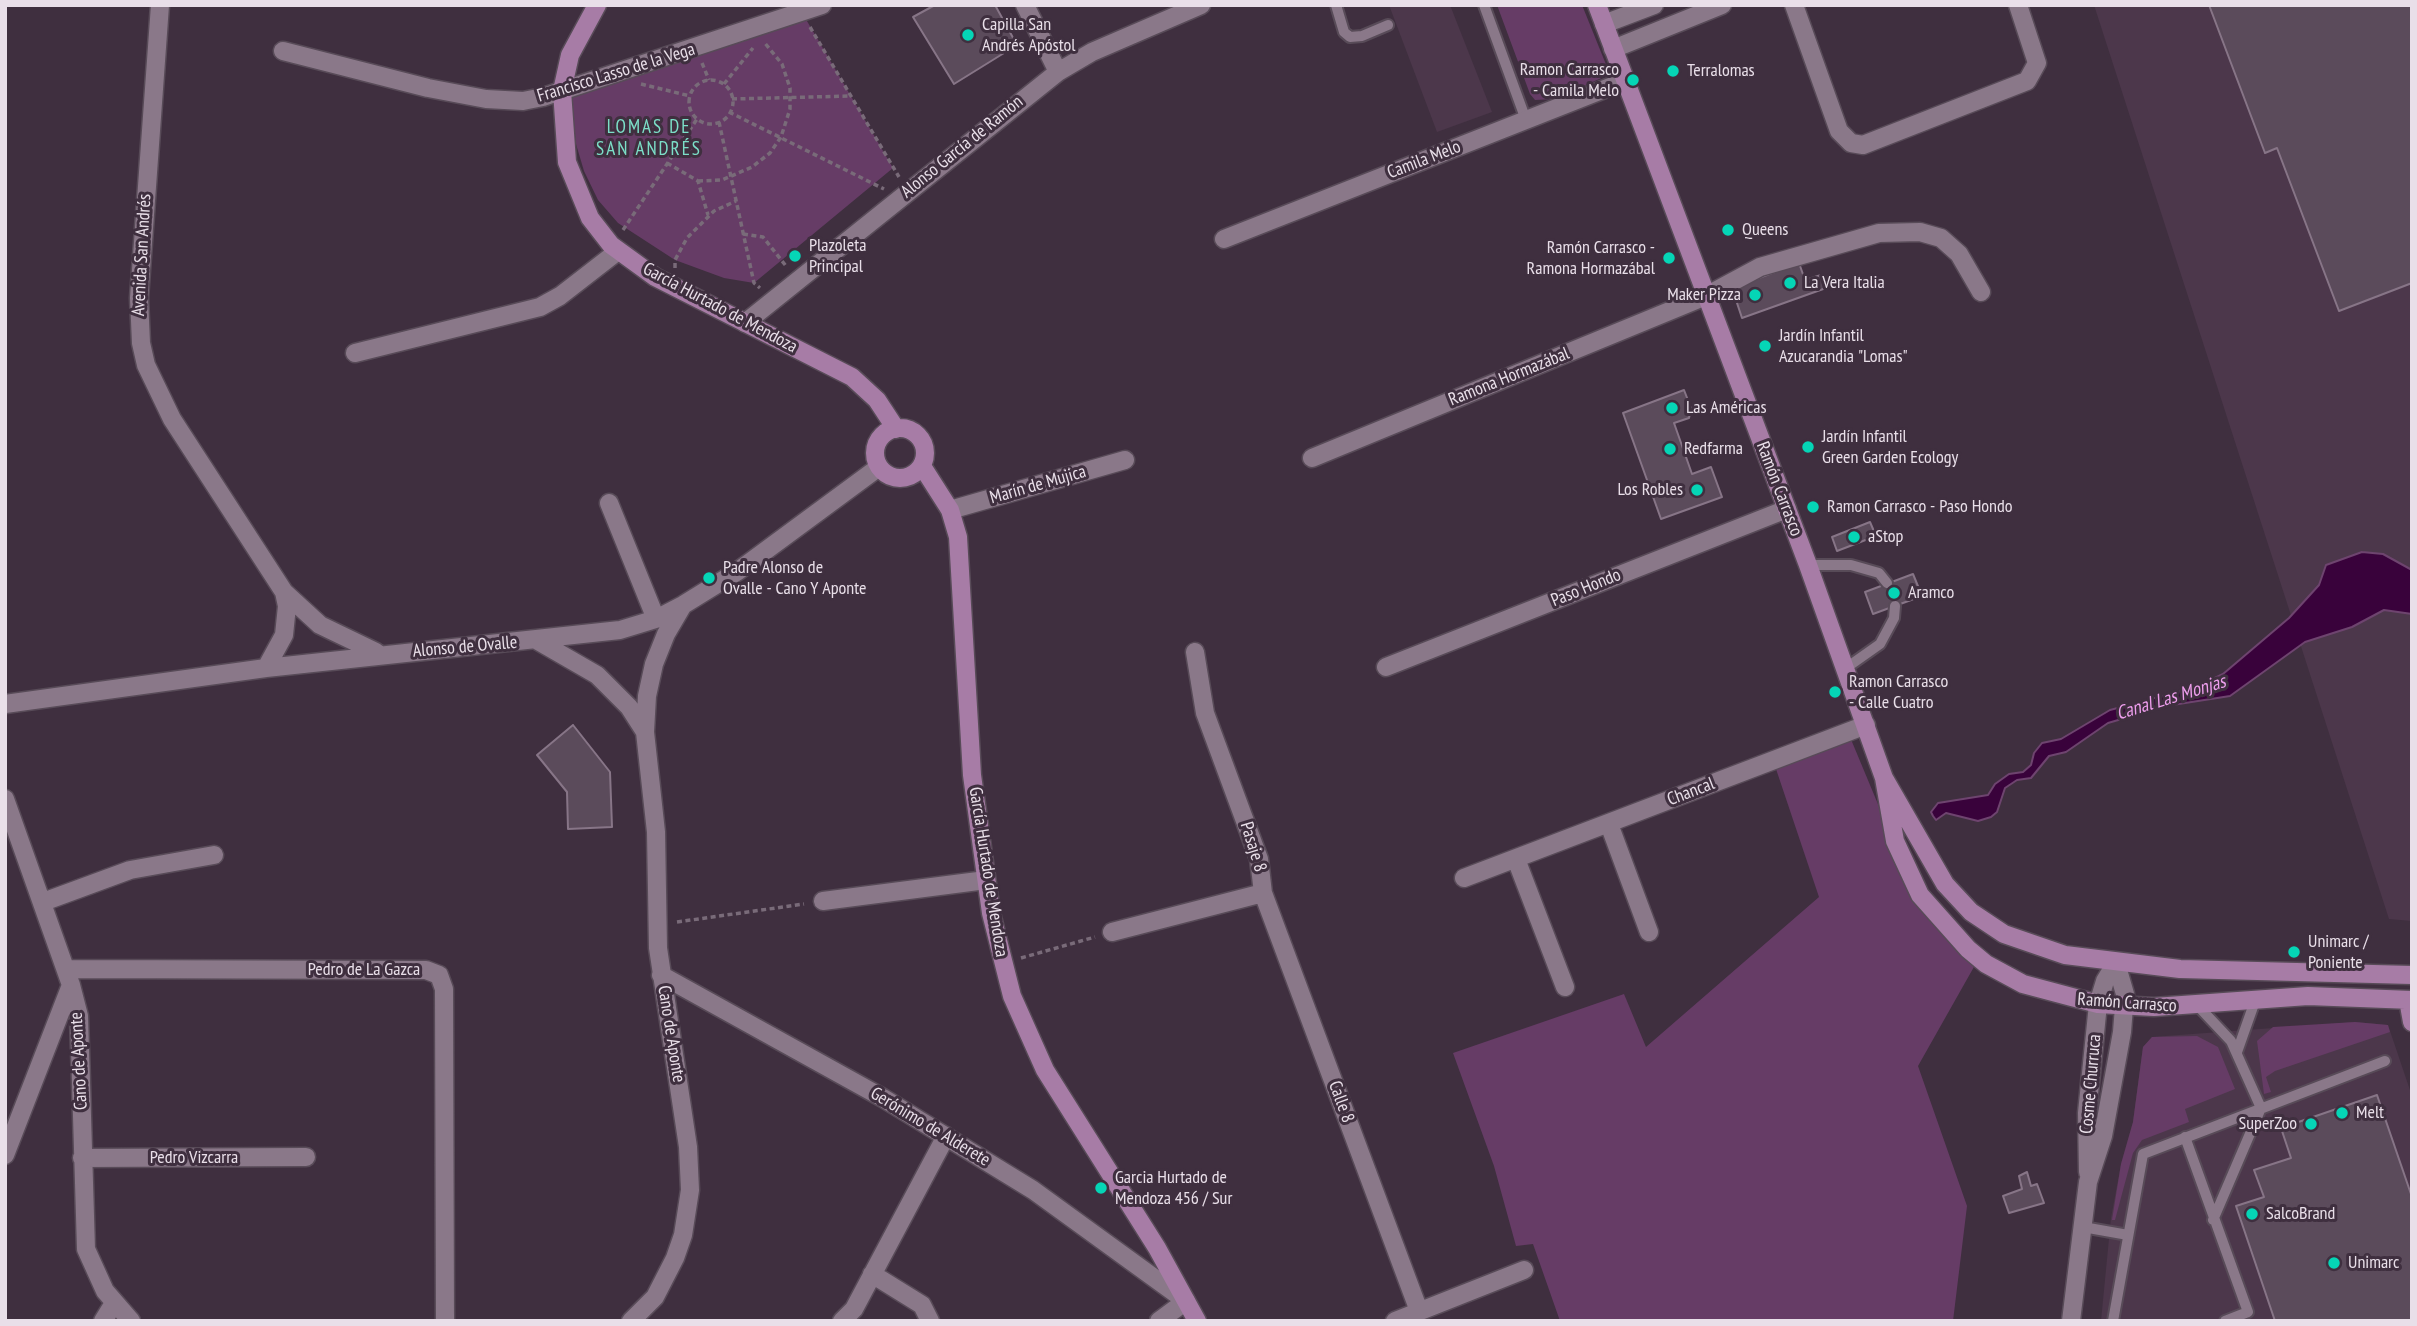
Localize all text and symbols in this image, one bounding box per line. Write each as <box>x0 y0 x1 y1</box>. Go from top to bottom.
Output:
place label: Capilla San Andrés Apóstol <box>982 14 1075 56</box>
marker: Capilla San Andrés Apóstol <box>960 27 976 43</box>
street label: Francisco Lasso de la Vega <box>535 39 697 107</box>
place label: Ramon Carrasco - Camila Melo <box>1520 59 1619 102</box>
place label: Terralomas <box>1687 60 1755 82</box>
marker: Terralomas <box>1665 63 1681 79</box>
marker: Ramon Carrasco - Camila Melo <box>1625 72 1641 88</box>
street label: Alonso García de Ramón <box>897 91 1027 203</box>
district label: LOMAS DE SAN ANDRÉS <box>597 117 701 161</box>
street label: Camila Melo <box>1384 136 1464 184</box>
street label: Avenida San Andrés <box>128 193 156 317</box>
place label: Queens <box>1742 219 1788 241</box>
marker: Queens <box>1720 222 1736 238</box>
place label: Plazoleta Principal <box>809 235 866 278</box>
place label: Ramón Carrasco - Ramona Hormazábal <box>1527 237 1655 280</box>
marker: Plazoleta Principal <box>787 248 803 264</box>
marker: Ramón Carrasco - Ramona Hormazábal <box>1661 250 1677 266</box>
street label: García Hurtado de Mendoza <box>639 258 801 358</box>
place label: La Vera Italia <box>1804 272 1885 294</box>
marker: La Vera Italia <box>1782 275 1798 291</box>
place label: Maker Pizza <box>1667 284 1741 306</box>
marker: Maker Pizza <box>1747 287 1763 303</box>
place label: Jardín Infantil Azucarandia "Lomas" <box>1779 325 1908 368</box>
marker: Jardín Infantil Azucarandia "Lomas" <box>1757 338 1773 354</box>
street label: Ramona Hormazábal <box>1445 343 1573 411</box>
place label: Las Américas <box>1686 397 1767 419</box>
marker: Las Américas <box>1664 400 1680 416</box>
place label: Jardín Infantil Green Garden Ecology <box>1822 426 1958 468</box>
place label: Redfarma <box>1684 438 1743 460</box>
street label: Ramón Carrasco <box>1751 439 1807 539</box>
marker: Jardín Infantil Green Garden Ecology <box>1800 439 1816 455</box>
marker: Redfarma <box>1662 441 1678 457</box>
street label: Marín de Mujica <box>987 461 1089 509</box>
place label: Los Robles <box>1617 479 1683 501</box>
marker: Los Robles <box>1689 482 1705 498</box>
place label: Ramon Carrasco - Paso Hondo <box>1827 496 2013 518</box>
marker: Ramon Carrasco - Paso Hondo <box>1805 499 1821 515</box>
place label: aStop <box>1868 526 1903 548</box>
marker: aStop <box>1846 529 1862 545</box>
place label: Padre Alonso de Ovalle - Cano Y Aponte <box>723 557 867 600</box>
street label: Paso Hondo <box>1548 564 1624 612</box>
marker: Padre Alonso de Ovalle - Cano Y Aponte <box>701 570 717 586</box>
place label: Aramco <box>1908 582 1954 604</box>
marker: Aramco <box>1886 585 1902 601</box>
street label: Alonso de Ovalle <box>412 632 518 662</box>
place label: Ramon Carrasco - Calle Cuatro <box>1849 671 1948 714</box>
water label: Canal Las Monjas <box>2114 671 2228 725</box>
marker: Ramon Carrasco - Calle Cuatro <box>1827 684 1843 700</box>
street label: Chancal <box>1664 773 1718 811</box>
street label: García Hurtado de Mendoza <box>964 786 1012 958</box>
street label: Pasaje 8 <box>1235 819 1271 875</box>
place label: Unimarc / Poniente <box>2308 931 2369 974</box>
marker: Unimarc / Poniente <box>2286 944 2302 960</box>
street label: Pedro de La Gazca <box>308 959 420 981</box>
street label: Cano de Aponte <box>653 984 689 1084</box>
street label: Ramón Carrasco <box>2077 989 2177 1017</box>
street label: Cano de Aponte <box>66 1011 92 1111</box>
street label: Cosme Churruca <box>2076 1033 2106 1135</box>
street label: Calle 8 <box>1324 1078 1358 1126</box>
street label: Gerónimo de Alderete <box>866 1083 994 1171</box>
place label: Melt <box>2356 1102 2384 1124</box>
marker: Melt <box>2334 1105 2350 1121</box>
place label: SuperZoo <box>2239 1113 2297 1135</box>
marker: SuperZoo <box>2303 1116 2319 1132</box>
street label: Pedro Vizcarra <box>150 1147 238 1169</box>
place label: Garcia Hurtado de Mendoza 456 / Sur <box>1115 1167 1232 1210</box>
marker: Garcia Hurtado de Mendoza 456 / Sur <box>1093 1180 1109 1196</box>
place label: SalcoBrand <box>2266 1203 2335 1225</box>
marker: SalcoBrand <box>2244 1206 2260 1222</box>
place label: Unimarc <box>2348 1252 2399 1274</box>
marker: Unimarc <box>2326 1255 2342 1271</box>

